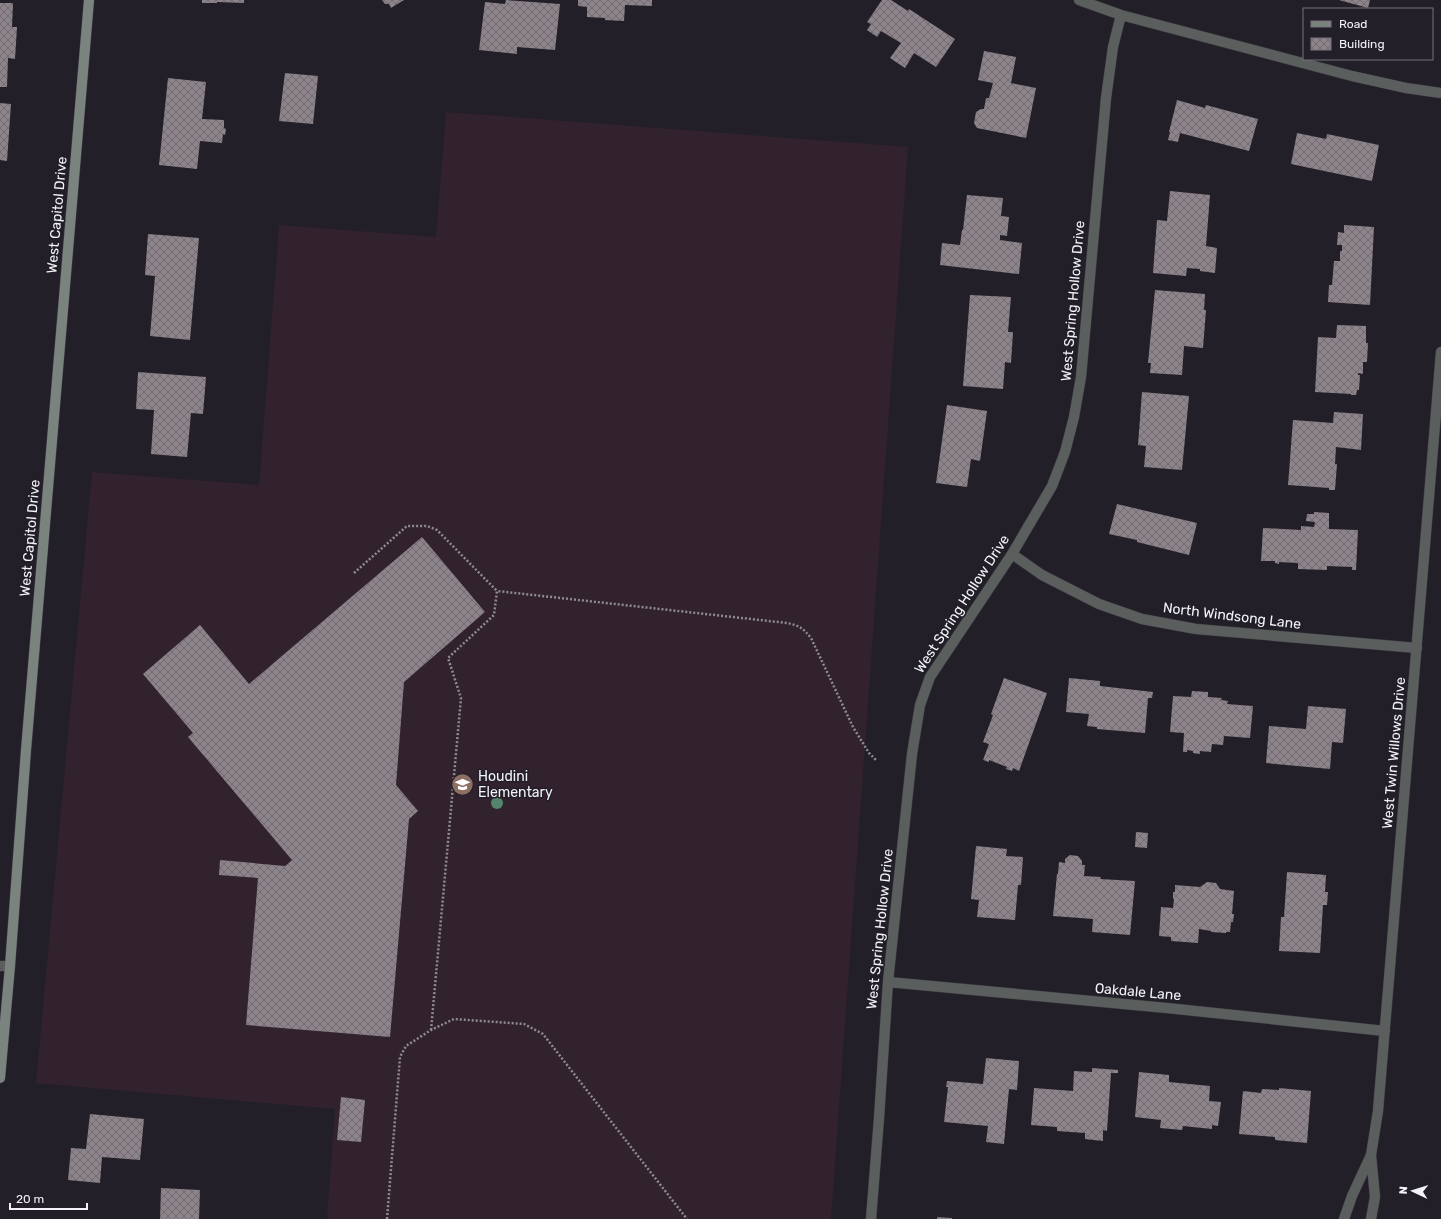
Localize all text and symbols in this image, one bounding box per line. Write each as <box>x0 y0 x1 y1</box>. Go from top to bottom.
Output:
legend <box>1303 8 1433 60</box>
text: Road <box>1339 17 1367 31</box>
text: Building <box>1339 37 1385 51</box>
street label: West Capitol Drive <box>43 156 71 274</box>
street label: West Spring Hollow Drive <box>1057 220 1089 382</box>
street label: West Capitol Drive <box>16 479 44 597</box>
street label: West Spring Hollow Drive <box>911 532 1013 676</box>
street label: North Windsong Lane <box>1162 599 1302 633</box>
street label: West Twin Willows Drive <box>1379 676 1409 830</box>
place label: Houdini Elementary <box>478 768 553 801</box>
school or university icon: Houdini Elementary <box>450 771 476 797</box>
street label: West Spring Hollow Drive <box>863 848 897 1010</box>
street label: Oakdale Lane <box>1094 980 1182 1004</box>
north arrow <box>1393 1171 1433 1211</box>
scale bar <box>10 1185 87 1211</box>
text: N <box>1397 1186 1410 1195</box>
text: 20 m <box>16 1192 44 1206</box>

